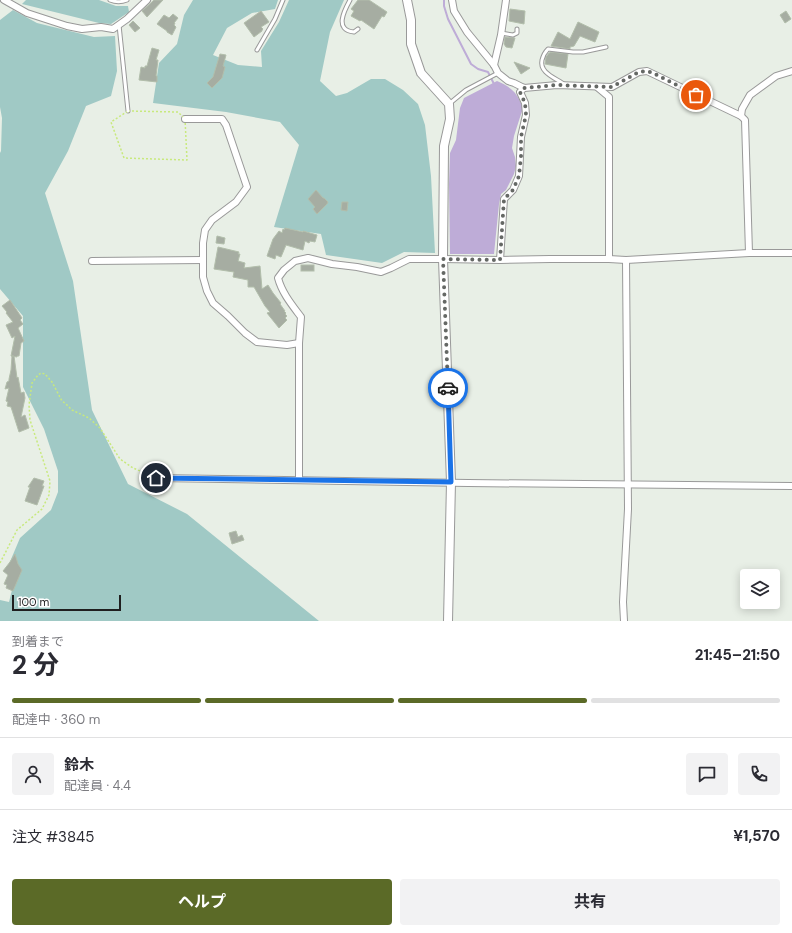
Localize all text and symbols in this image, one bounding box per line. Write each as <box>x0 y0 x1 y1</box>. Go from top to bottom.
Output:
pin <box>679 78 713 112</box>
icon: bag <box>685 84 707 106</box>
courier <box>428 368 468 408</box>
icon: car <box>437 377 459 399</box>
pin <box>139 461 173 495</box>
icon: home <box>145 467 167 489</box>
map controls <box>740 569 780 609</box>
button: layers <box>740 569 780 609</box>
scale bar <box>12 593 121 612</box>
text: 100 m <box>18 595 49 609</box>
text: 到着まで <box>12 633 64 650</box>
text: 21:45–21:50 <box>695 645 780 665</box>
text: 2 分 <box>12 648 59 682</box>
text: 配達中 · 360 m <box>12 711 100 728</box>
button: person <box>12 753 54 795</box>
button: chat <box>686 753 728 795</box>
button: phone <box>738 753 780 795</box>
text: 鈴木 <box>64 755 94 775</box>
text: 配達員 · 4.4 <box>64 777 131 794</box>
text: ¥1,570 <box>733 826 780 846</box>
text: 注文 #3845 <box>12 827 94 847</box>
button: ヘルプ <box>12 879 392 925</box>
button: 共有 <box>400 879 780 925</box>

